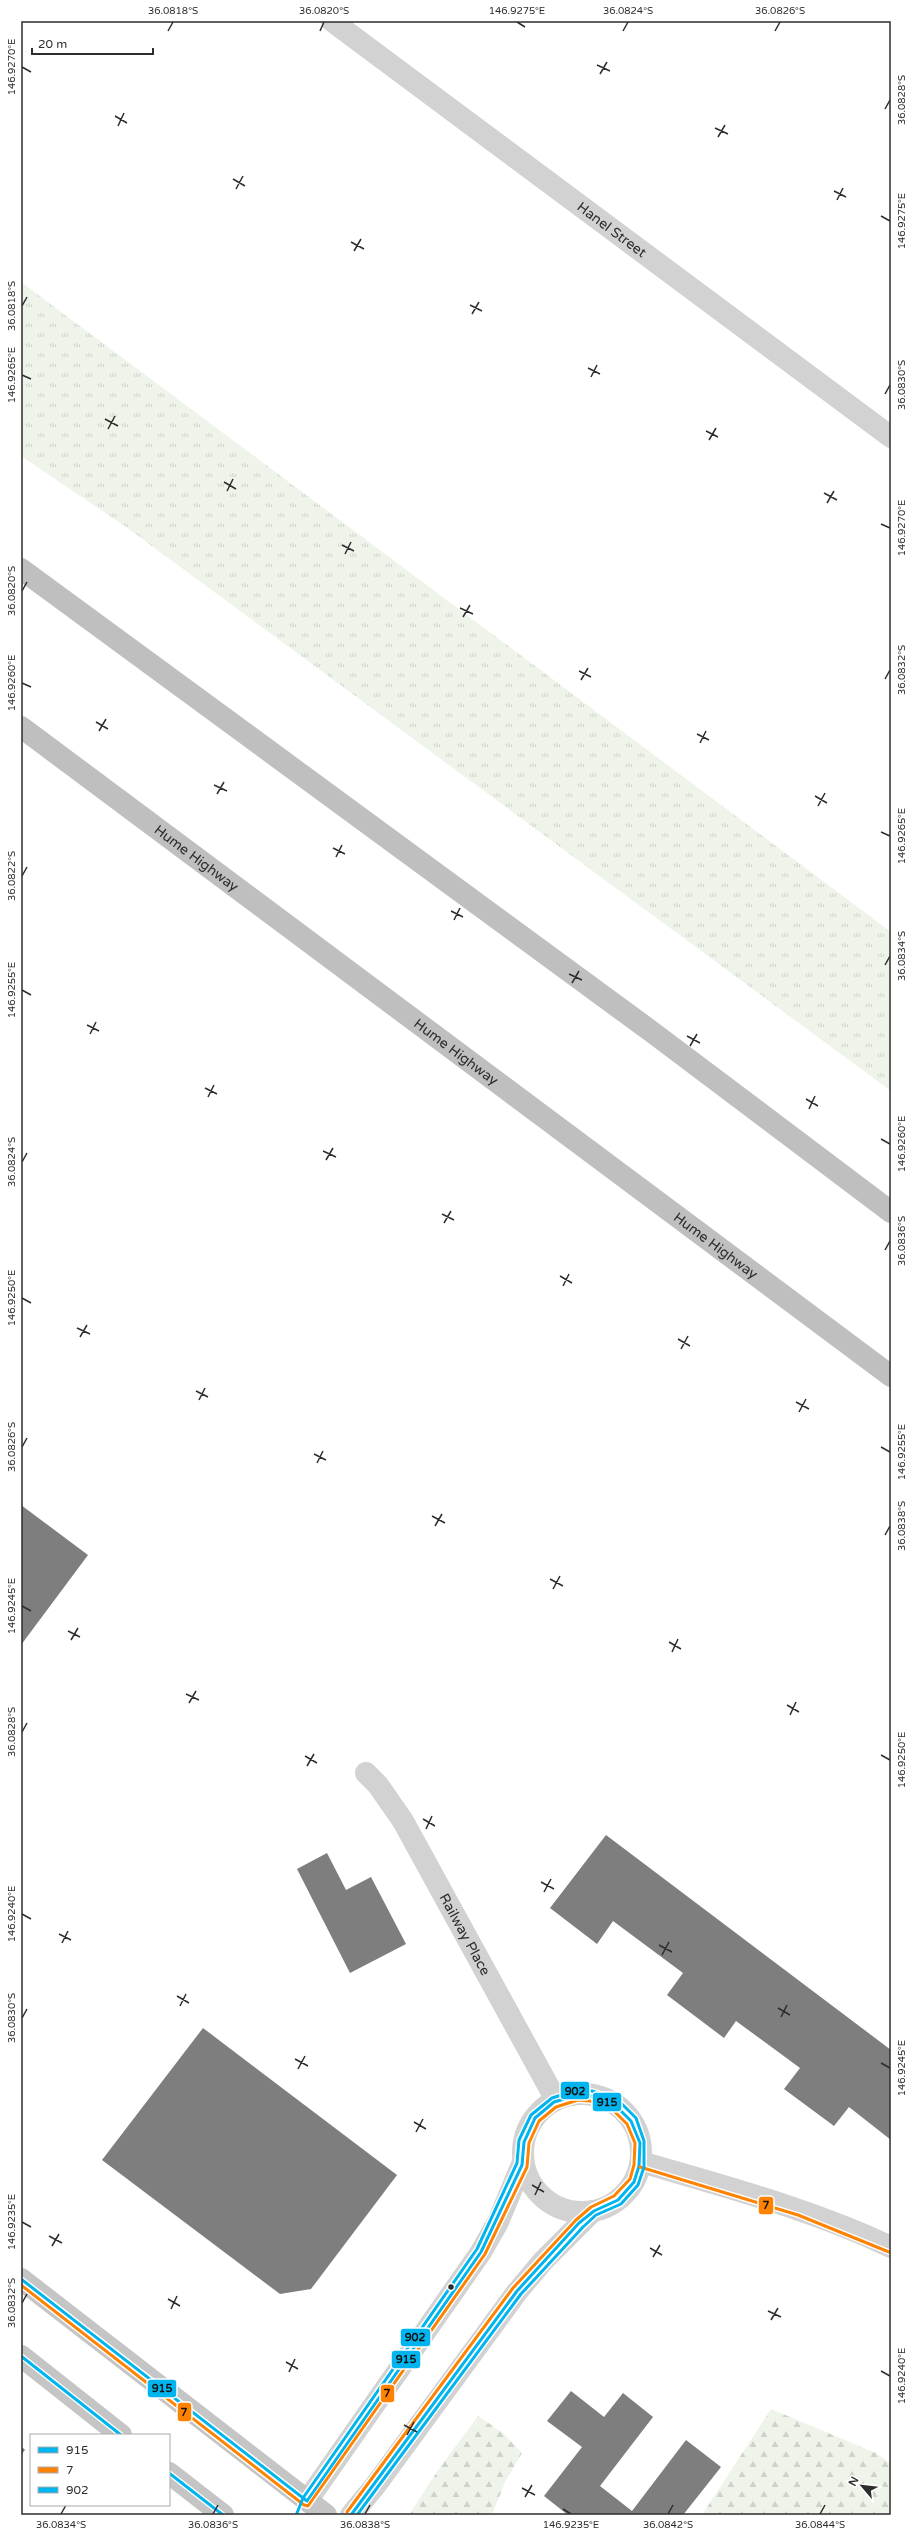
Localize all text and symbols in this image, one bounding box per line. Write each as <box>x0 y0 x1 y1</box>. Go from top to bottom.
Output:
text: 36.0818°S <box>148 5 198 17</box>
text: 36.0820°S <box>299 5 349 17</box>
text: 146.9275°E <box>489 5 545 17</box>
text: 36.0824°S <box>603 5 653 17</box>
text: 36.0826°S <box>755 5 805 17</box>
scale bar <box>32 30 153 56</box>
text: 20 m <box>38 37 67 51</box>
text: 146.9270°E <box>6 39 18 95</box>
text: 36.0828°S <box>896 75 908 125</box>
text: 146.9275°E <box>896 193 908 249</box>
street label: Hanel Street <box>574 198 651 261</box>
text: 36.0818°S <box>6 281 18 331</box>
text: 146.9265°E <box>6 347 18 403</box>
text: 36.0830°S <box>896 360 908 410</box>
text: 146.9270°E <box>896 500 908 556</box>
text: 36.0820°S <box>6 566 18 616</box>
text: 36.0832°S <box>896 645 908 695</box>
text: 146.9260°E <box>6 655 18 711</box>
text: 146.9265°E <box>896 808 908 864</box>
street label: Hume Highway <box>151 821 242 895</box>
text: 36.0822°S <box>6 851 18 901</box>
text: 36.0834°S <box>896 931 908 981</box>
text: 146.9255°E <box>6 962 18 1018</box>
street label: Hume Highway <box>411 1015 502 1089</box>
text: 146.9260°E <box>896 1116 908 1172</box>
text: 36.0824°S <box>6 1137 18 1187</box>
street label: Hume Highway <box>670 1208 762 1283</box>
text: 36.0836°S <box>896 1216 908 1266</box>
text: 146.9250°E <box>6 1270 18 1326</box>
text: 36.0826°S <box>6 1422 18 1472</box>
text: 146.9255°E <box>896 1424 908 1480</box>
text: 36.0838°S <box>896 1501 908 1551</box>
text: 146.9245°E <box>6 1578 18 1634</box>
text: 36.0828°S <box>6 1707 18 1757</box>
text: 146.9250°E <box>896 1732 908 1788</box>
text: 146.9240°E <box>6 1886 18 1942</box>
street label: Railway Place <box>436 1890 494 1978</box>
text: 36.0830°S <box>6 1993 18 2043</box>
text: 146.9245°E <box>896 2040 908 2096</box>
line badge: 902 <box>560 2081 590 2100</box>
text: 902 <box>565 2085 585 2098</box>
line badge: 915 <box>592 2092 622 2112</box>
text: 915 <box>597 2096 617 2109</box>
text: 146.9235°E <box>6 2194 18 2250</box>
line badge: 7 <box>758 2196 774 2215</box>
text: 7 <box>763 2199 770 2212</box>
text: 36.0832°S <box>6 2278 18 2328</box>
unlabelled marker <box>446 2282 456 2292</box>
line badge: 902 <box>400 2328 431 2347</box>
text: 902 <box>405 2331 425 2344</box>
text: 146.9240°E <box>896 2348 908 2404</box>
line badge: 915 <box>391 2350 421 2369</box>
text: 915 <box>396 2353 416 2366</box>
line badge: 915 <box>147 2379 177 2398</box>
text: 915 <box>152 2382 172 2395</box>
line badge: 7 <box>380 2384 395 2403</box>
text: 7 <box>384 2387 391 2400</box>
line badge: 7 <box>177 2402 192 2422</box>
text: 7 <box>181 2406 188 2419</box>
legend <box>30 2434 170 2506</box>
text: 915 <box>66 2443 89 2457</box>
text: 7 <box>66 2463 74 2477</box>
north arrow <box>842 2466 882 2506</box>
text: N <box>846 2475 861 2488</box>
text: 902 <box>66 2483 89 2497</box>
text: 36.0834°S <box>36 2519 86 2531</box>
text: 36.0836°S <box>188 2519 238 2531</box>
text: 36.0838°S <box>340 2519 390 2531</box>
text: 146.9235°E <box>543 2519 599 2531</box>
text: 36.0842°S <box>643 2519 693 2531</box>
text: 36.0844°S <box>795 2519 845 2531</box>

